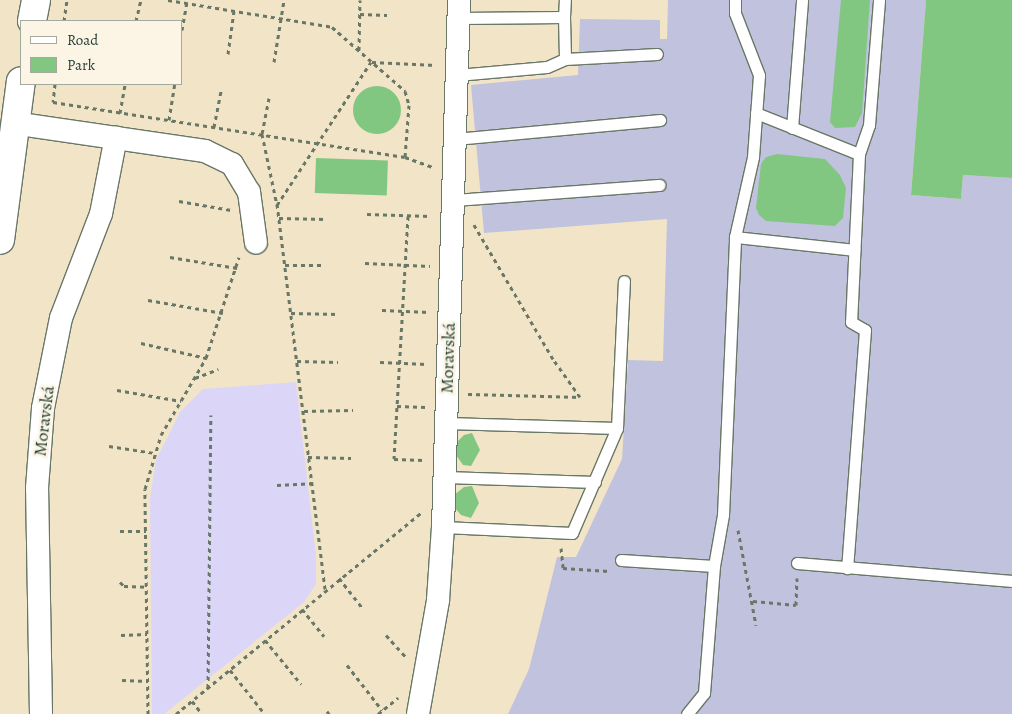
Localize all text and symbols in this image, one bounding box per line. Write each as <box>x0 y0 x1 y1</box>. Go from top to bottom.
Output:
legend <box>20 20 182 85</box>
text: Road <box>67 30 98 50</box>
text: Park <box>67 55 95 75</box>
street label: Moravská <box>436 322 460 394</box>
street label: Moravská <box>29 385 59 457</box>

